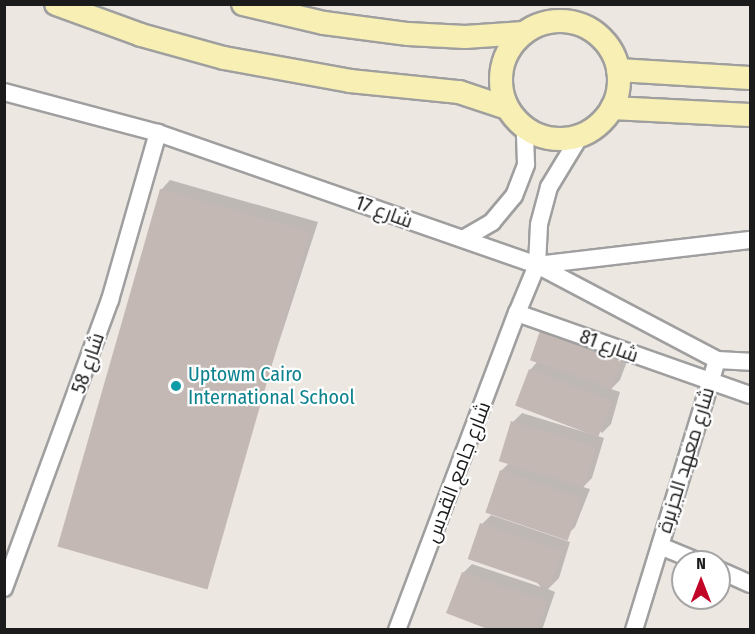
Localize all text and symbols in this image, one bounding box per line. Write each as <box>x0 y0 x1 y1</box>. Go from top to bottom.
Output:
street label: شارع 17 <box>352 191 416 233</box>
street label: شارع 81 <box>576 324 642 368</box>
street label: شارع 58 <box>66 329 110 397</box>
place label: Uptowm Cairo International School <box>188 362 355 409</box>
marker: Uptowm Cairo International School <box>169 379 183 393</box>
street label: شارع معهد الجزيرة <box>652 384 720 536</box>
street label: شارع جامع القدس <box>420 398 496 546</box>
north arrow <box>671 550 731 610</box>
text: N <box>696 554 706 573</box>

